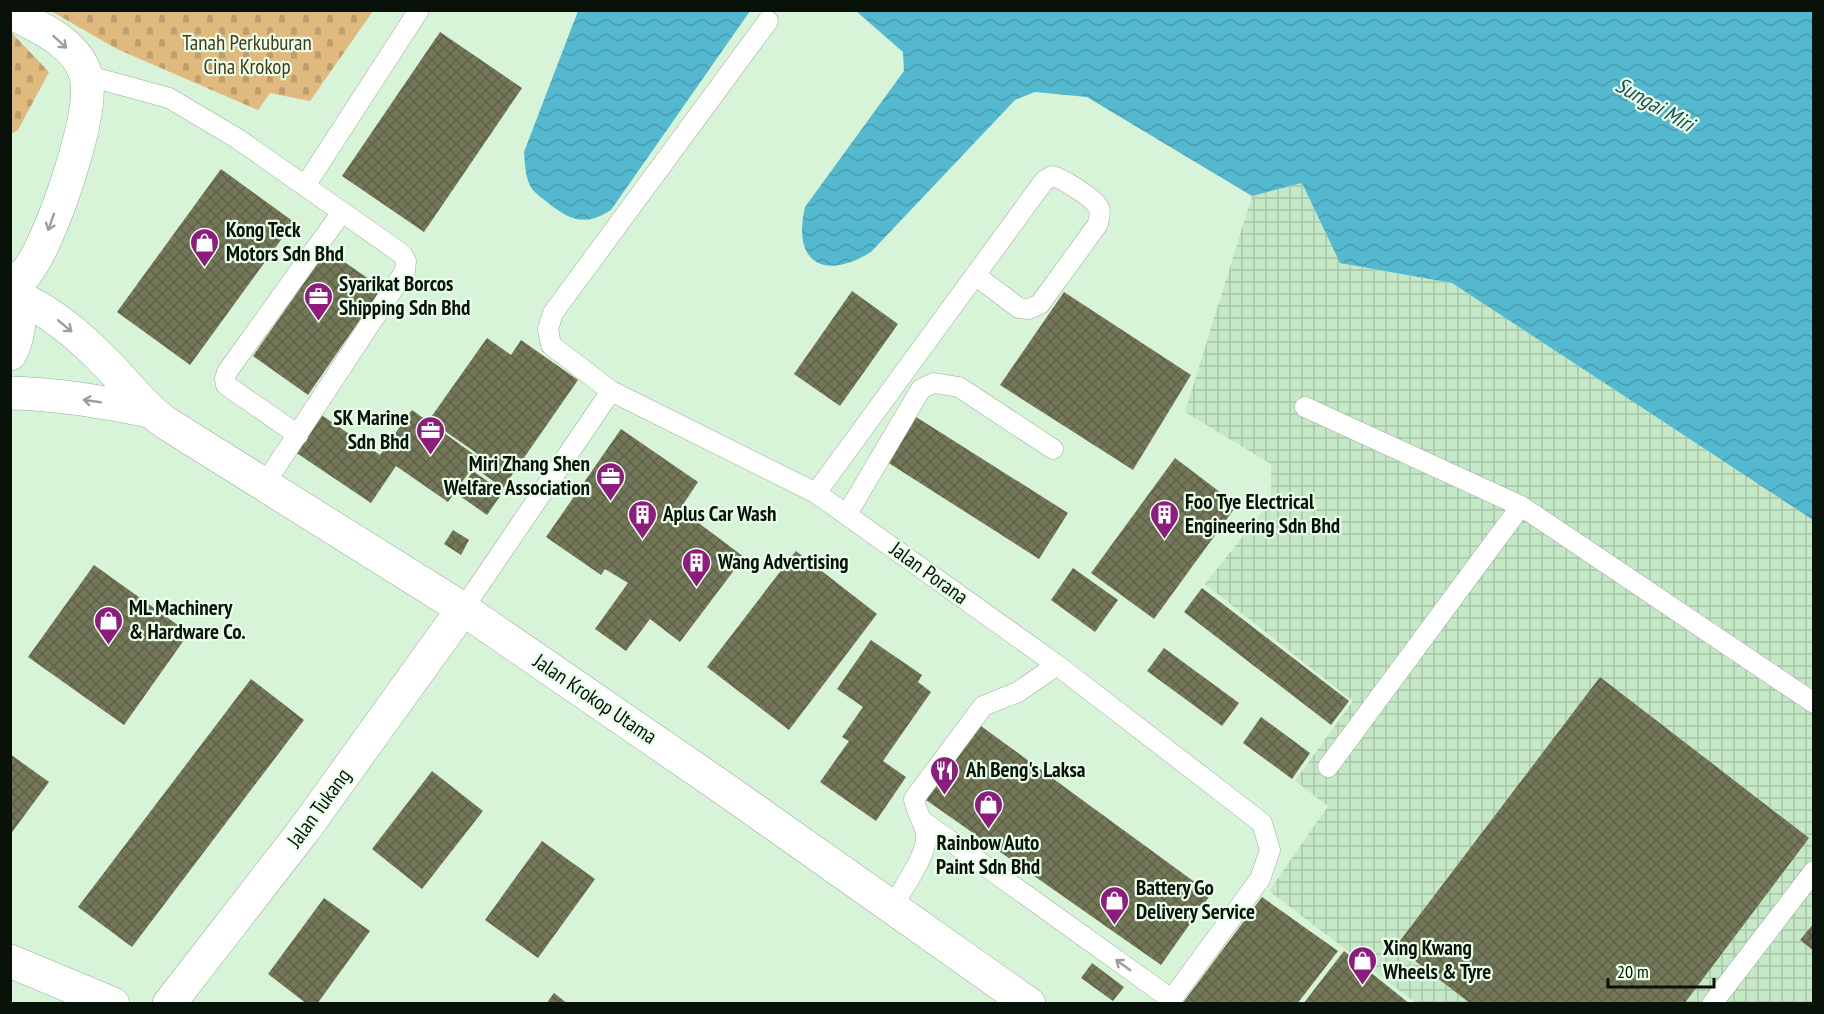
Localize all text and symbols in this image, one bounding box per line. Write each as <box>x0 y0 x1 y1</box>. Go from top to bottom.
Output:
park label: Tanah Perkuburan Cina Krokop <box>182 29 312 80</box>
one-way arrow <box>52 34 68 48</box>
water label: Sungai Miri <box>1611 70 1702 139</box>
one-way arrow <box>44 212 55 231</box>
place label: Kong Teck Motors Sdn Bhd <box>226 216 344 267</box>
shop icon: Kong Teck Motors Sdn Bhd <box>189 226 221 268</box>
place label: Syarikat Borcos Shipping Sdn Bhd <box>339 270 470 321</box>
office icon: Syarikat Borcos Shipping Sdn Bhd <box>302 280 334 322</box>
one-way arrow <box>57 319 72 333</box>
one-way arrow <box>82 395 102 406</box>
place label: SK Marine Sdn Bhd <box>333 404 409 455</box>
office icon: SK Marine Sdn Bhd <box>414 414 446 456</box>
place label: Miri Zhang Shen Welfare Association <box>443 450 590 501</box>
office icon: Miri Zhang Shen Welfare Association <box>595 460 627 502</box>
place label: Foo Tye Electrical Engineering Sdn Bhd <box>1185 488 1340 539</box>
building icon: Aplus Car Wash <box>626 498 658 540</box>
building icon: Foo Tye Electrical Engineering Sdn Bhd <box>1148 498 1180 540</box>
place label: Aplus Car Wash <box>662 500 777 527</box>
street label: Jalan Porana <box>884 535 974 610</box>
building icon: Wang Advertising <box>681 546 713 588</box>
place label: Wang Advertising <box>717 548 849 575</box>
place label: ML Machinery & Hardware Co. <box>129 594 246 645</box>
shop icon: ML Machinery & Hardware Co. <box>92 604 124 646</box>
street label: Jalan Krokop Utama <box>528 647 662 750</box>
restaurant icon: Ah Beng's Laksa <box>929 754 961 796</box>
place label: Ah Beng's Laksa <box>965 756 1086 783</box>
street label: Jalan Tukang <box>280 763 356 853</box>
shop icon: Rainbow Auto Paint Sdn Bhd <box>972 788 1004 830</box>
place label: Rainbow Auto Paint Sdn Bhd <box>936 829 1040 880</box>
place label: Battery Go Delivery Service <box>1136 874 1255 925</box>
shop icon: Battery Go Delivery Service <box>1099 884 1131 926</box>
place label: Xing Kwang Wheels & Tyre <box>1382 934 1491 985</box>
shop icon: Xing Kwang Wheels & Tyre <box>1346 944 1378 986</box>
scale bar <box>1608 951 1714 989</box>
one-way arrow <box>1116 959 1132 971</box>
text: 20 m <box>1617 960 1649 983</box>

